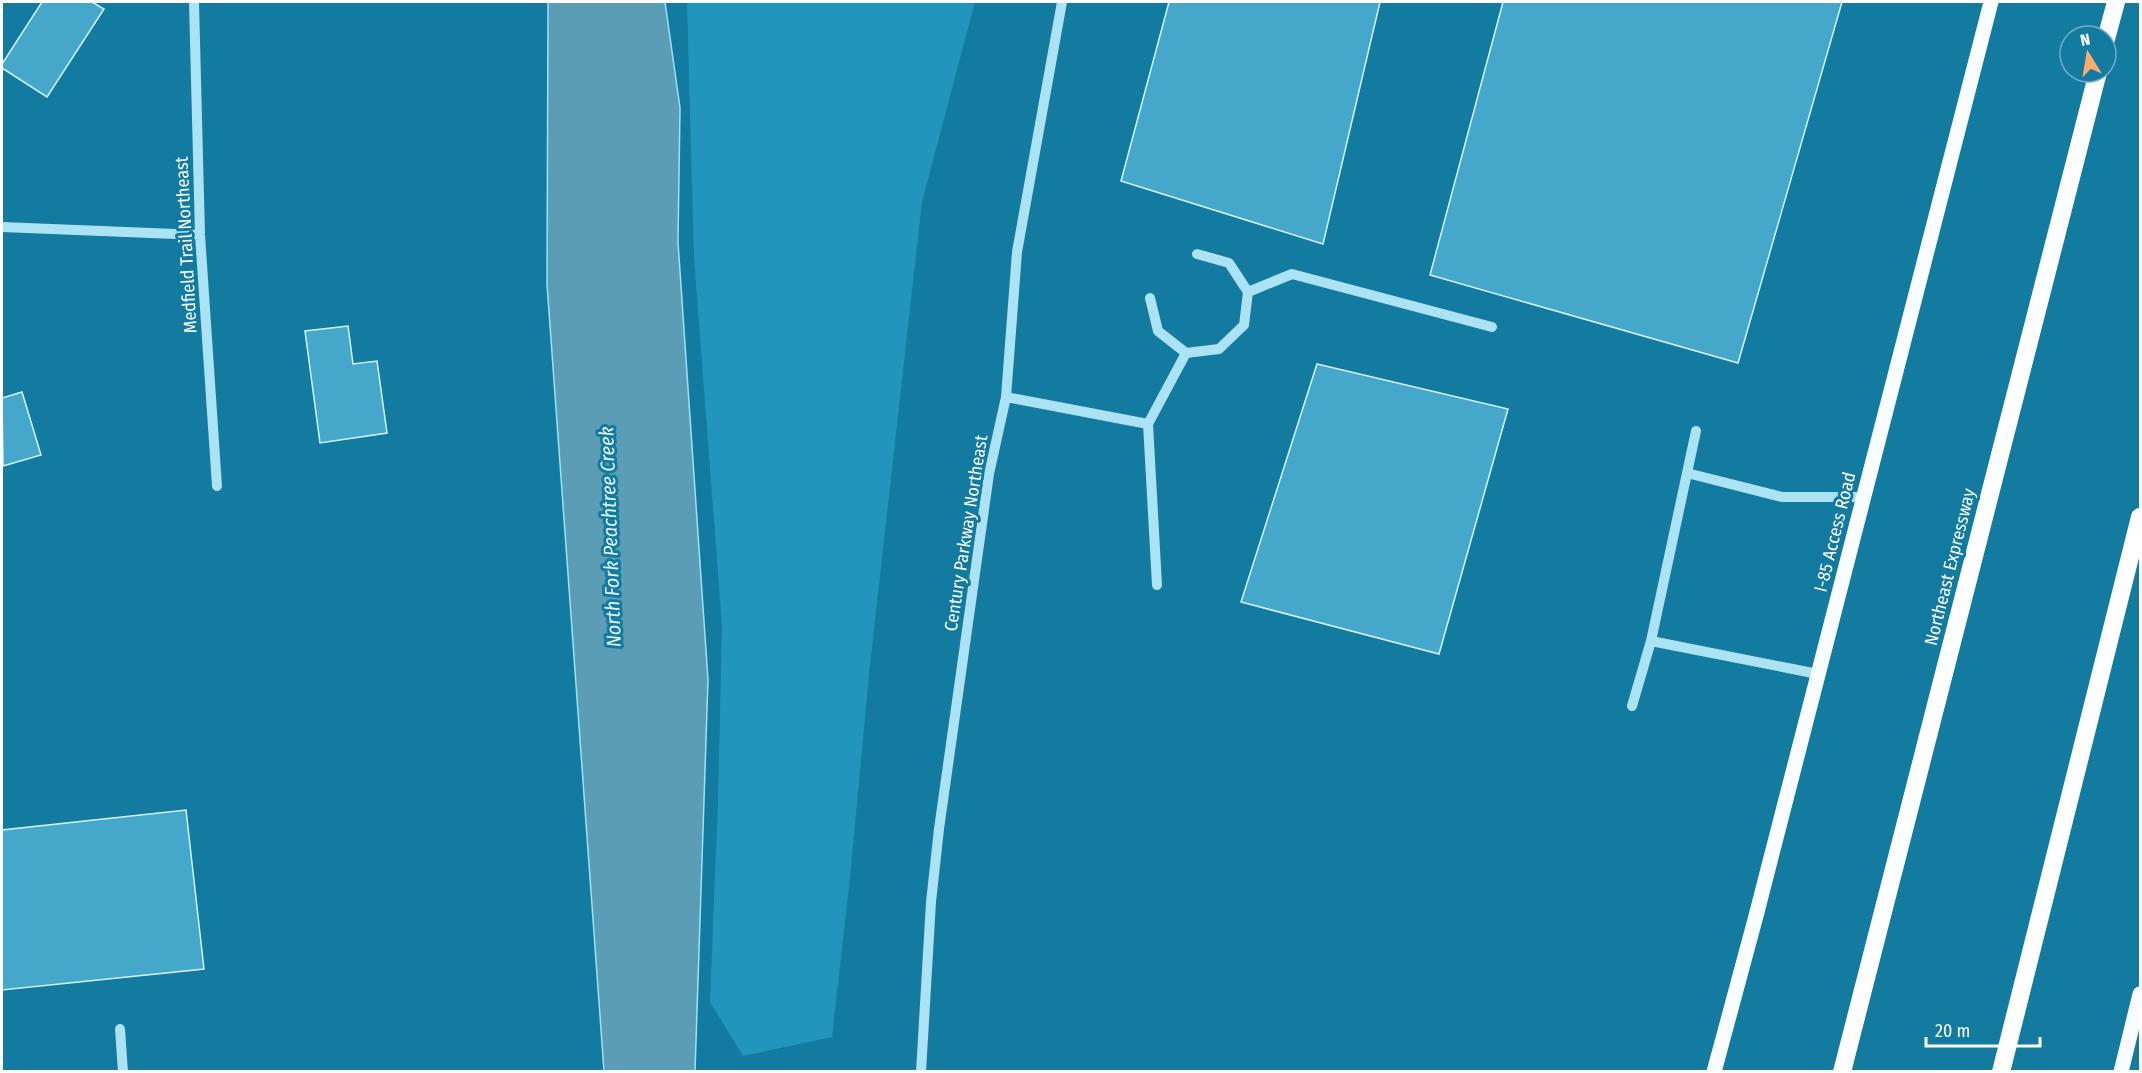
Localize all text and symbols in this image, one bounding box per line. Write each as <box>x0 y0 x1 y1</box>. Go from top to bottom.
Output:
north arrow <box>2058 24 2118 84</box>
text: N <box>2079 30 2092 50</box>
street label: Medfield Trail Northeast <box>170 156 202 334</box>
water label: North Fork Peachtree Creek <box>594 426 626 648</box>
street label: Century Parkway Northeast <box>940 433 992 633</box>
street label: I-85 Access Road <box>1809 470 1861 594</box>
street label: Northeast Expressway <box>1920 486 1980 648</box>
scale bar <box>1926 1010 2040 1048</box>
text: 20 m <box>1935 1020 1970 1042</box>

